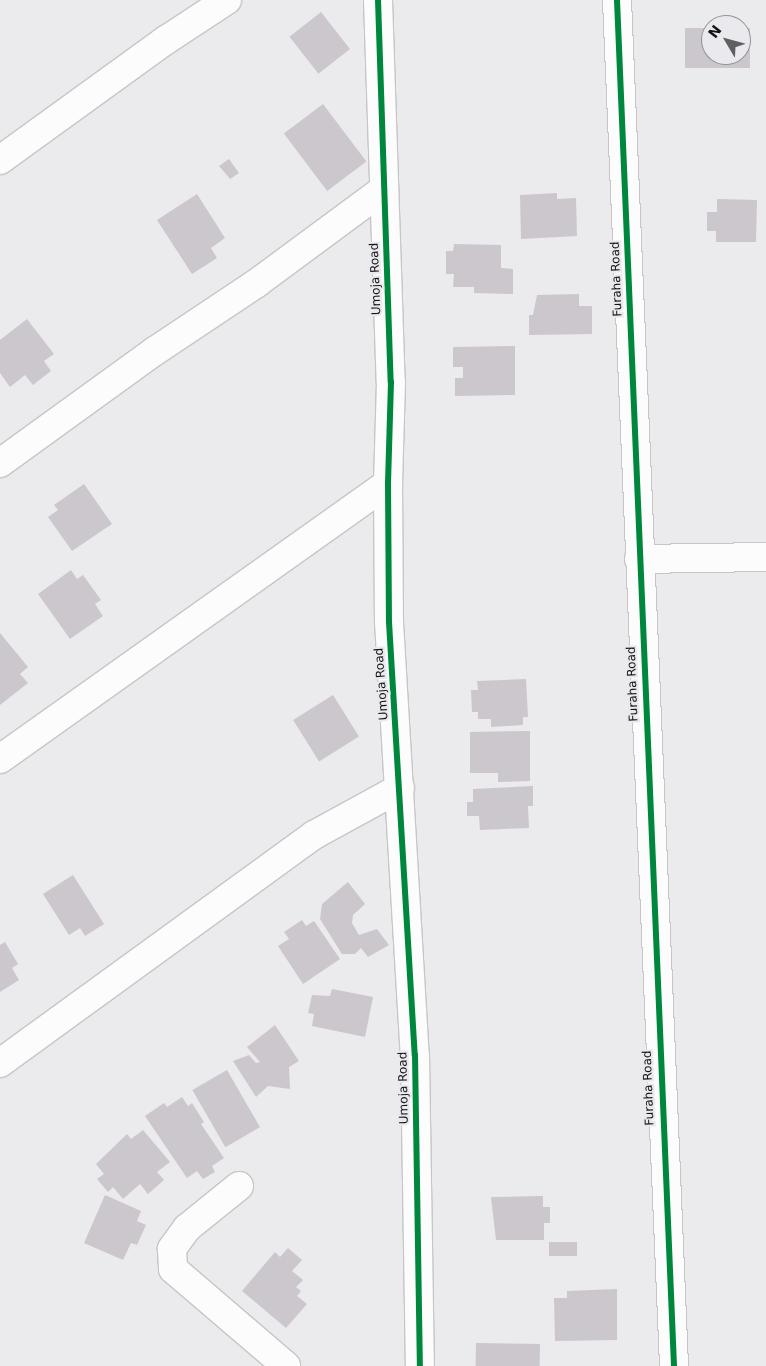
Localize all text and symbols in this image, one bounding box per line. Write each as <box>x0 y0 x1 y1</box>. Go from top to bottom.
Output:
north arrow <box>701 15 751 65</box>
text: N <box>705 22 725 41</box>
street label: Furaha Road <box>608 241 626 317</box>
street label: Umoja Road <box>368 243 384 315</box>
street label: Furaha Road <box>624 646 642 722</box>
street label: Umoja Road <box>372 647 392 721</box>
street label: Furaha Road <box>640 1050 658 1126</box>
street label: Umoja Road <box>396 1052 412 1124</box>

